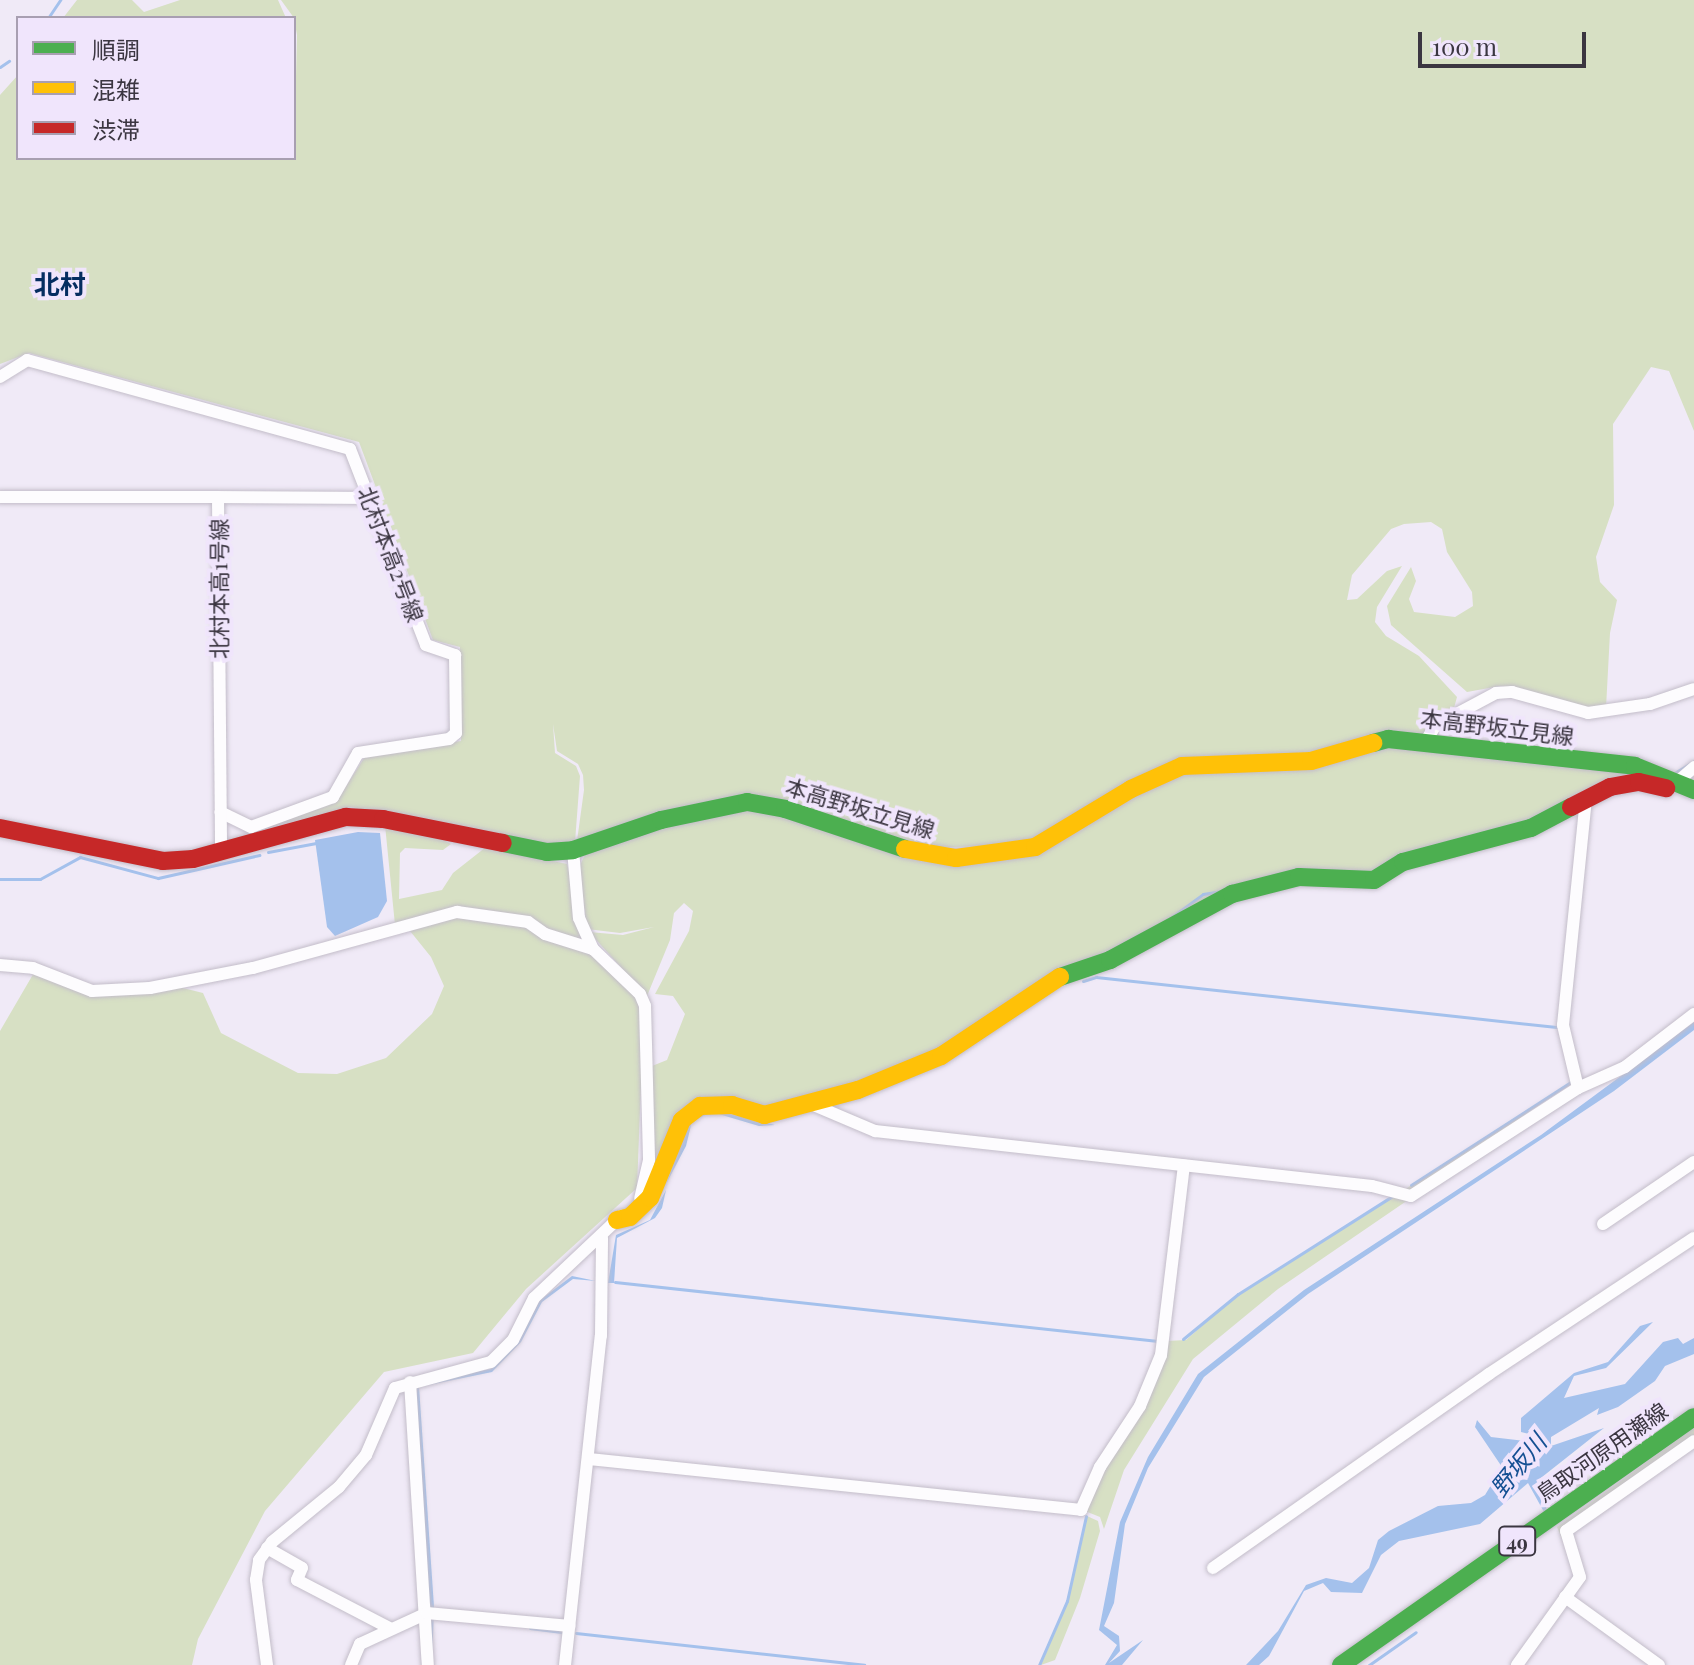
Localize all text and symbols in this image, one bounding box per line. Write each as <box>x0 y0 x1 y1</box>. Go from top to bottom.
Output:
legend <box>16 16 296 160</box>
scale bar <box>1422 16 1590 66</box>
text: 100 m <box>1432 30 1497 62</box>
text: 順調 <box>92 33 140 65</box>
text: 混雑 <box>92 73 140 105</box>
text: 渋滞 <box>92 113 140 145</box>
district label: 北村 <box>34 268 86 300</box>
street label: 北村本高2号線 <box>353 483 429 625</box>
street label: 北村本高1号線 <box>206 519 232 659</box>
street label: 本高野坂立見線 <box>1419 705 1575 749</box>
street label: 本高野坂立見線 <box>783 773 937 843</box>
street label: 鳥取河原用瀬線 <box>1531 1397 1673 1507</box>
water label: 野坂川 <box>1484 1428 1552 1502</box>
road number: 49 <box>1497 1525 1537 1557</box>

